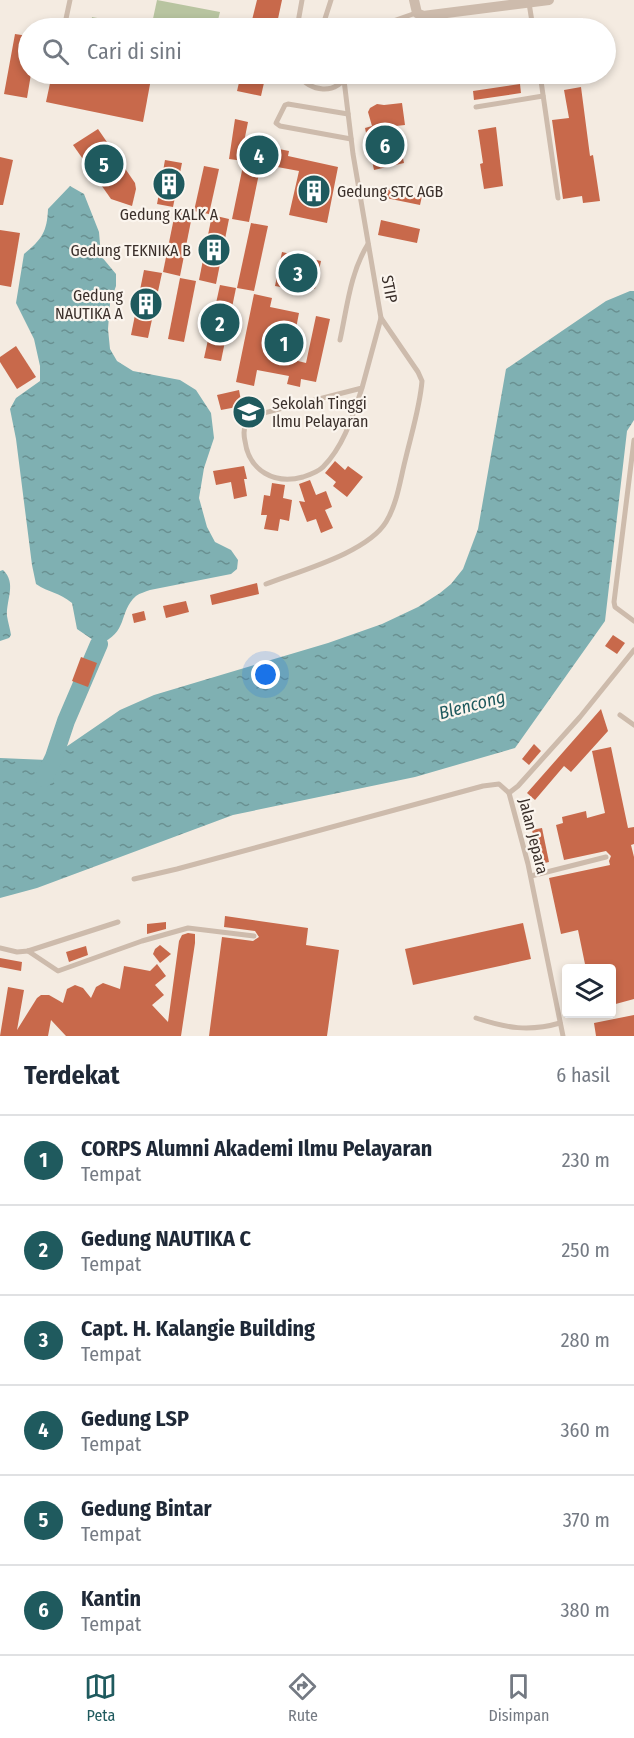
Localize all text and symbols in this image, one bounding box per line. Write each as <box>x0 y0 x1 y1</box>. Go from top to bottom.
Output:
search box <box>18 18 616 84</box>
icon: search <box>39 35 72 68</box>
text: Cari di sini <box>87 38 182 65</box>
pin: 6 <box>366 122 404 168</box>
pin: 4 <box>240 132 278 178</box>
pin: 5 <box>84 142 124 186</box>
building icon: Gedung KALK A <box>151 166 187 202</box>
building icon: Gedung STC AGB <box>296 173 332 209</box>
place label: Gedung STC AGB <box>337 182 443 201</box>
place label: Gedung KALK A <box>120 205 219 224</box>
building icon: Gedung TEKNIKA B <box>196 232 232 268</box>
place label: Gedung TEKNIKA B <box>71 241 191 260</box>
pin: 3 <box>278 250 318 296</box>
street label: STIP <box>378 274 401 304</box>
place label: Gedung NAUTIKA A <box>55 286 124 323</box>
building icon: Gedung NAUTIKA A <box>128 286 164 322</box>
pin: 2 <box>200 300 240 346</box>
pin: 1 <box>264 320 304 366</box>
school or university icon: Sekolah Tinggi Ilmu Pelayaran <box>231 394 267 430</box>
place label: Sekolah Tinggi Ilmu Pelayaran <box>272 394 369 431</box>
your location <box>251 660 280 689</box>
water label: Blencong <box>436 686 508 724</box>
street label: Jalan Jepara <box>515 796 552 876</box>
map controls <box>562 964 616 1018</box>
button: layers <box>562 964 616 1018</box>
text: Terdekat <box>24 1060 120 1091</box>
text: 6 hasil <box>556 1063 610 1087</box>
text: CORPS Alumni Akademi Ilmu Pelayaran <box>81 1135 432 1162</box>
text: 1 <box>39 1148 48 1172</box>
text: 230 m <box>562 1148 610 1172</box>
text: Tempat <box>81 1162 141 1186</box>
text: Gedung NAUTIKA C <box>81 1225 251 1252</box>
text: 2 <box>39 1238 48 1262</box>
text: 250 m <box>562 1238 610 1262</box>
text: Tempat <box>81 1252 141 1276</box>
text: Capt. H. Kalangie Building <box>81 1315 315 1342</box>
text: 3 <box>39 1328 48 1352</box>
text: 280 m <box>561 1328 610 1352</box>
text: Tempat <box>81 1342 141 1366</box>
text: Gedung LSP <box>81 1405 189 1432</box>
text: 4 <box>38 1418 49 1442</box>
text: 360 m <box>561 1418 610 1442</box>
text: Tempat <box>81 1432 141 1456</box>
text: Gedung Bintar <box>81 1495 212 1522</box>
text: 5 <box>39 1508 48 1532</box>
text: 370 m <box>563 1508 610 1532</box>
text: Tempat <box>81 1522 141 1546</box>
text: Kantin <box>81 1585 141 1612</box>
text: 6 <box>38 1598 49 1622</box>
text: 380 m <box>560 1598 610 1622</box>
text: Tempat <box>81 1612 141 1636</box>
tab: Peta <box>84 1670 117 1725</box>
tab: Rute <box>286 1670 319 1725</box>
tab: Disimpan <box>488 1670 550 1725</box>

